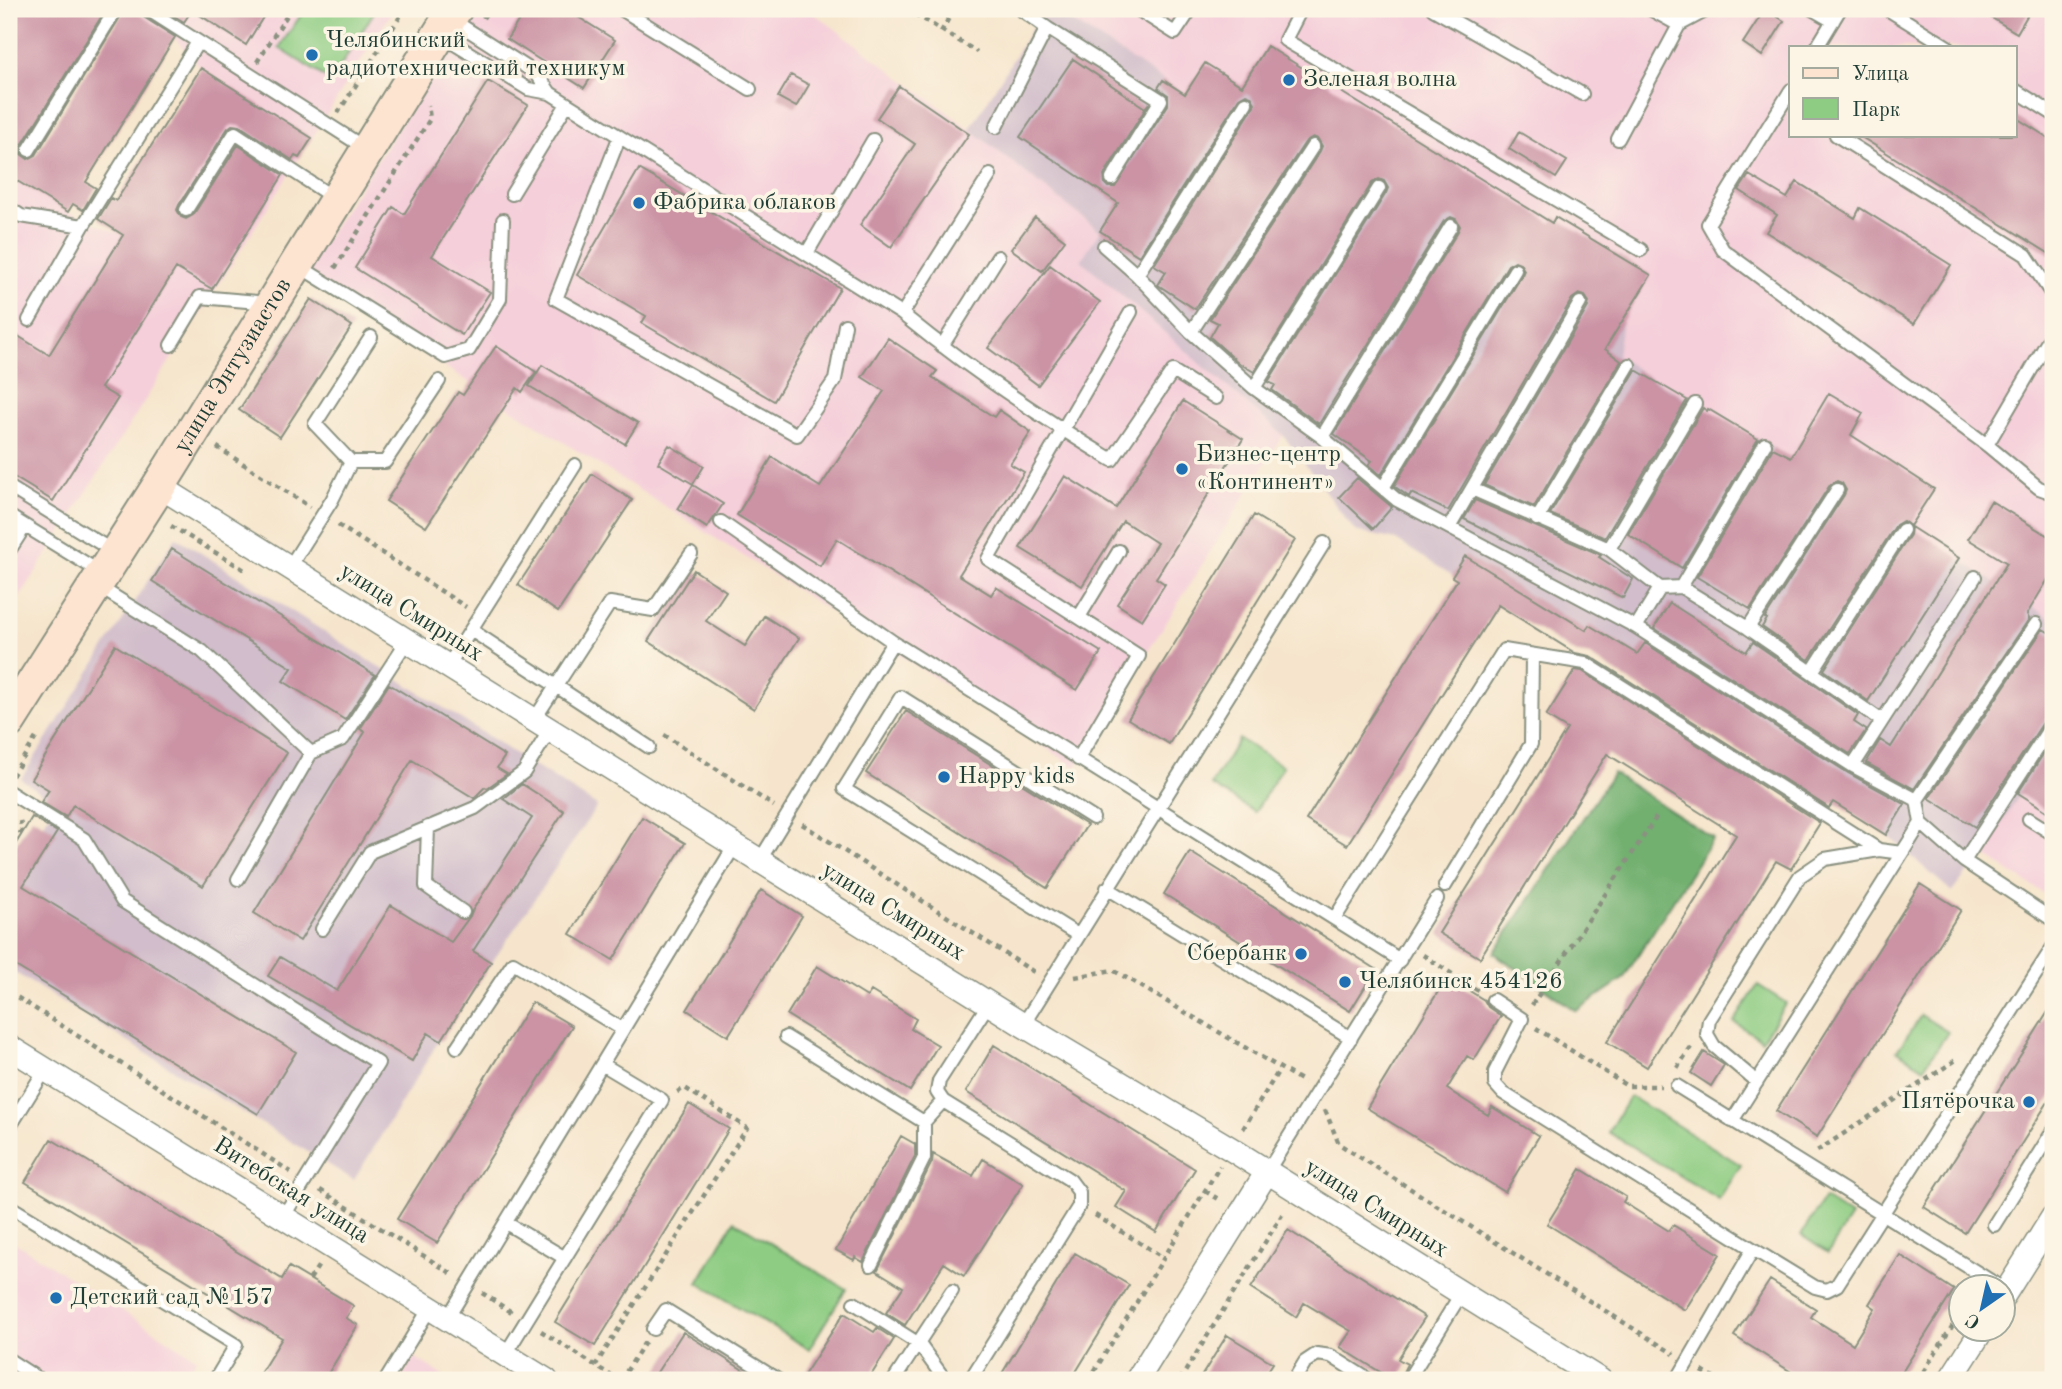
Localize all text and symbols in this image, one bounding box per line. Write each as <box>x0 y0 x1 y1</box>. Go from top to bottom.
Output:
place label: Челябинский радиотехнический техникум <box>326 29 625 81</box>
legend <box>1789 46 2016 136</box>
marker: Челябинский радиотехнический техникум <box>304 47 320 63</box>
text: Улица <box>1852 64 1909 85</box>
place label: Зеленая волна <box>1303 68 1457 92</box>
marker: Зеленая волна <box>1281 72 1297 88</box>
text: Парк <box>1852 100 1901 121</box>
place label: Фабрика облаков <box>653 191 836 215</box>
marker: Фабрика облаков <box>631 195 647 211</box>
street label: улица Энтузиастов <box>170 274 297 458</box>
place label: Бизнес-центр «Континент» <box>1196 443 1341 495</box>
marker: Бизнес-центр «Континент» <box>1174 461 1190 477</box>
street label: улица Смирных <box>335 559 487 667</box>
place label: Happy kids <box>958 765 1075 789</box>
marker: Happy kids <box>936 769 952 785</box>
street label: улица Смирных <box>817 858 969 966</box>
place label: Сбербанк <box>1187 942 1287 966</box>
marker: Сбербанк <box>1293 946 1309 962</box>
place label: Челябинск 454126 <box>1359 970 1563 994</box>
marker: Челябинск 454126 <box>1337 974 1353 990</box>
place label: Пятёрочка <box>1901 1090 2015 1114</box>
marker: Пятёрочка <box>2021 1094 2037 1110</box>
street label: Витебская улица <box>209 1133 373 1249</box>
street label: улица Смирных <box>1300 1155 1452 1263</box>
north arrow <box>1946 1274 2016 1344</box>
place label: Детский сад №157 <box>70 1286 273 1310</box>
marker: Детский сад №157 <box>48 1290 64 1306</box>
text: С <box>1963 1309 1984 1331</box>

